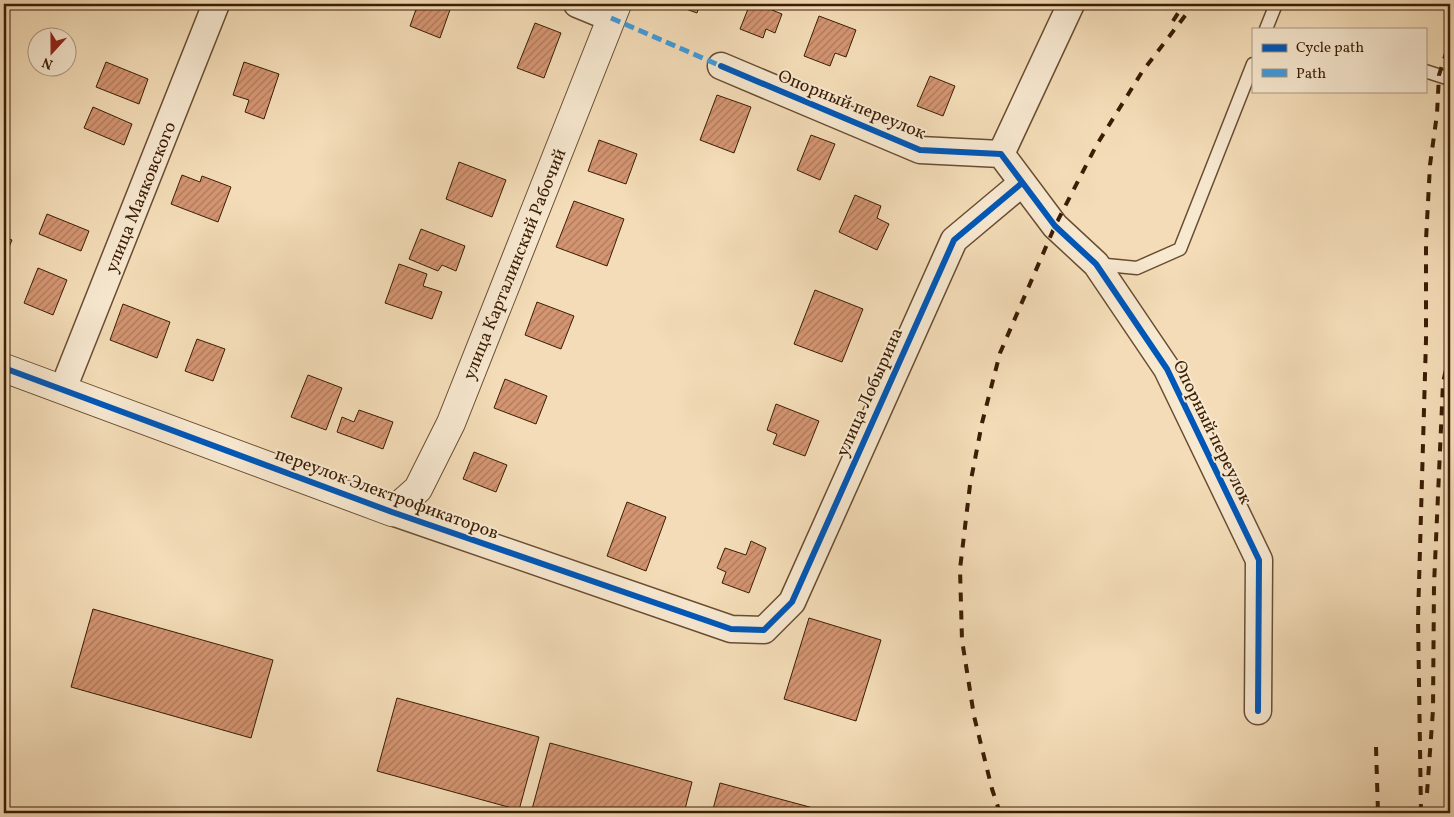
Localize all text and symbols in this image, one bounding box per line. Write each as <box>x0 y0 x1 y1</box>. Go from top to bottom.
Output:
north arrow <box>28 28 78 78</box>
legend <box>1252 28 1426 92</box>
text: Cycle path <box>1296 38 1364 59</box>
text: N <box>40 52 56 73</box>
street label: Опорный переулок <box>774 64 930 147</box>
text: Path <box>1296 64 1326 85</box>
street label: улица Маяковского <box>100 118 183 277</box>
street label: улица Карталинский Рабочий <box>457 145 573 384</box>
street label: улица Лобырина <box>831 324 910 461</box>
street label: Опорный переулок <box>1166 356 1258 509</box>
street label: переулок Электрофикаторов <box>271 442 502 547</box>

